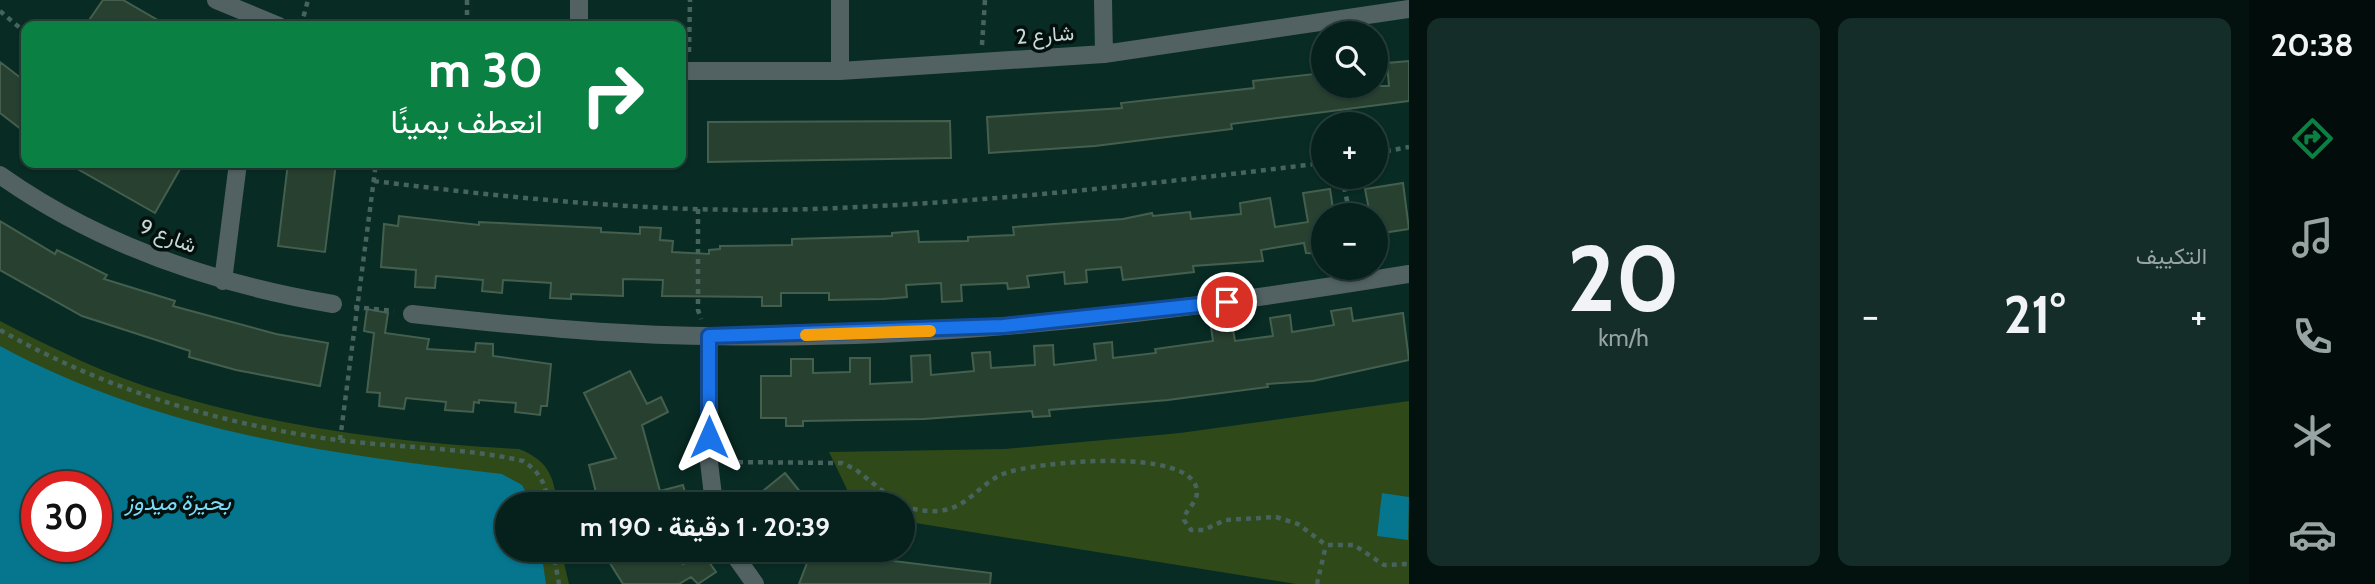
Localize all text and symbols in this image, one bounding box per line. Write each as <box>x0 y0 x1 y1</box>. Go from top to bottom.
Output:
street label: شارع 2 <box>1015 20 1075 51</box>
map controls <box>1311 21 1388 280</box>
button: search <box>1311 21 1388 98</box>
text: 20:38 <box>2270 25 2354 64</box>
text: 30 m <box>428 40 543 99</box>
icon: right <box>567 49 658 140</box>
text: انعطف يمينًا <box>391 102 543 141</box>
button: + <box>1311 112 1388 189</box>
icon: directions <box>2288 114 2337 163</box>
button: − <box>1311 203 1388 280</box>
street label: شارع 9 <box>135 213 200 260</box>
icon: music <box>2288 213 2337 262</box>
text: 20 <box>1567 223 1680 334</box>
text: التكييف <box>2136 242 2207 270</box>
pin <box>1197 272 1257 332</box>
icon: arrive <box>1208 283 1246 321</box>
text: 21° <box>2004 283 2065 346</box>
text: − <box>1862 292 1879 339</box>
text: + <box>2190 292 2207 339</box>
icon: phone <box>2288 312 2337 361</box>
text: km/h <box>1598 324 1649 352</box>
position arrow <box>672 400 746 474</box>
icon: climate <box>2288 411 2337 460</box>
speed limit sign: 30 <box>21 471 112 562</box>
water label: بحيرة ميدوز <box>124 488 232 517</box>
icon: car <box>2288 510 2337 559</box>
text: 20:39 · 1 دقيقة · 190 m <box>580 511 830 543</box>

